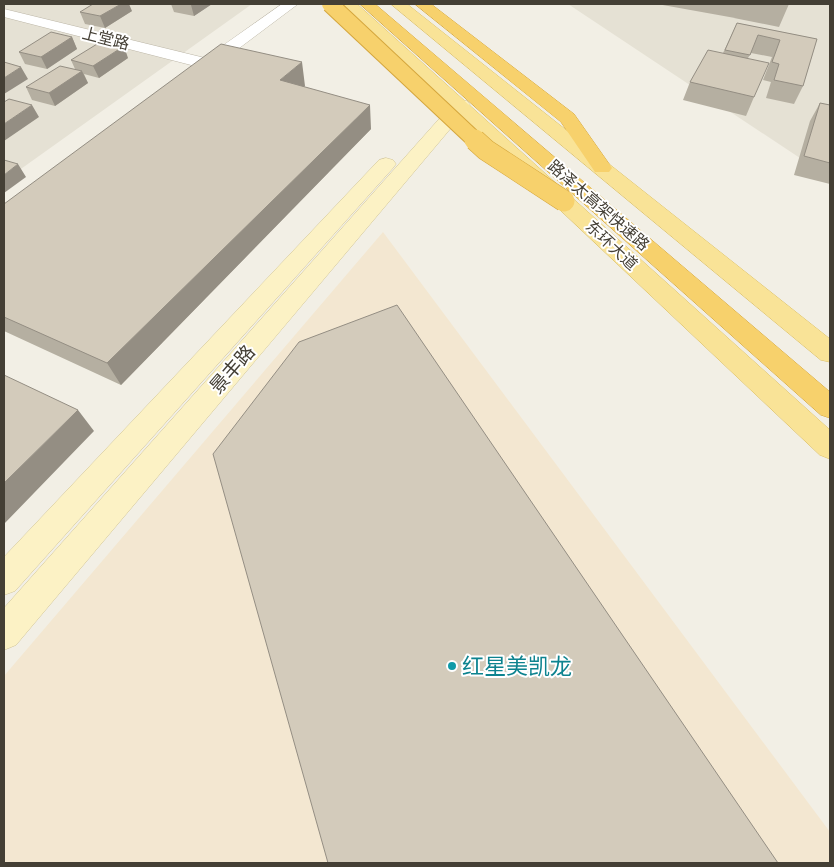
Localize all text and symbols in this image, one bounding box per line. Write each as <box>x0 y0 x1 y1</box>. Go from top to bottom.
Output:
street label: 上堂路 <box>81 22 132 53</box>
street label: 路泽太高架快速路 <box>545 155 654 254</box>
street label: 东环大道 <box>582 216 642 273</box>
street label: 景丰路 <box>204 340 259 398</box>
place label: 红星美凯龙 <box>462 652 572 678</box>
marker: 红星美凯龙 <box>446 660 458 672</box>

